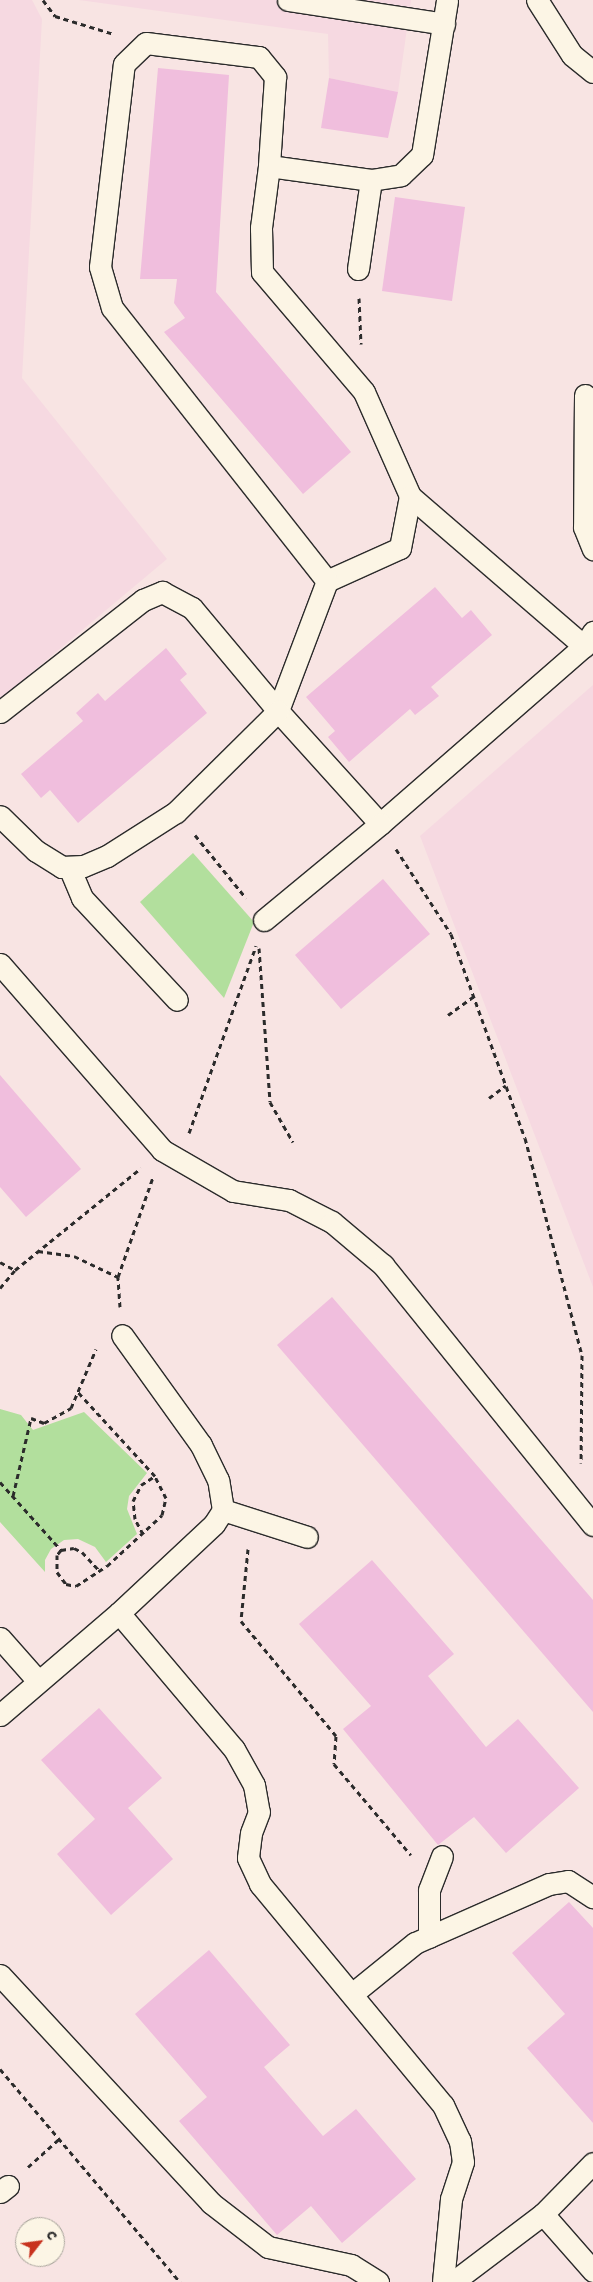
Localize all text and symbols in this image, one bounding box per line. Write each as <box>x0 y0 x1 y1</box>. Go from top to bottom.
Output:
north arrow <box>15 2217 65 2267</box>
text: С <box>42 2227 62 2243</box>

